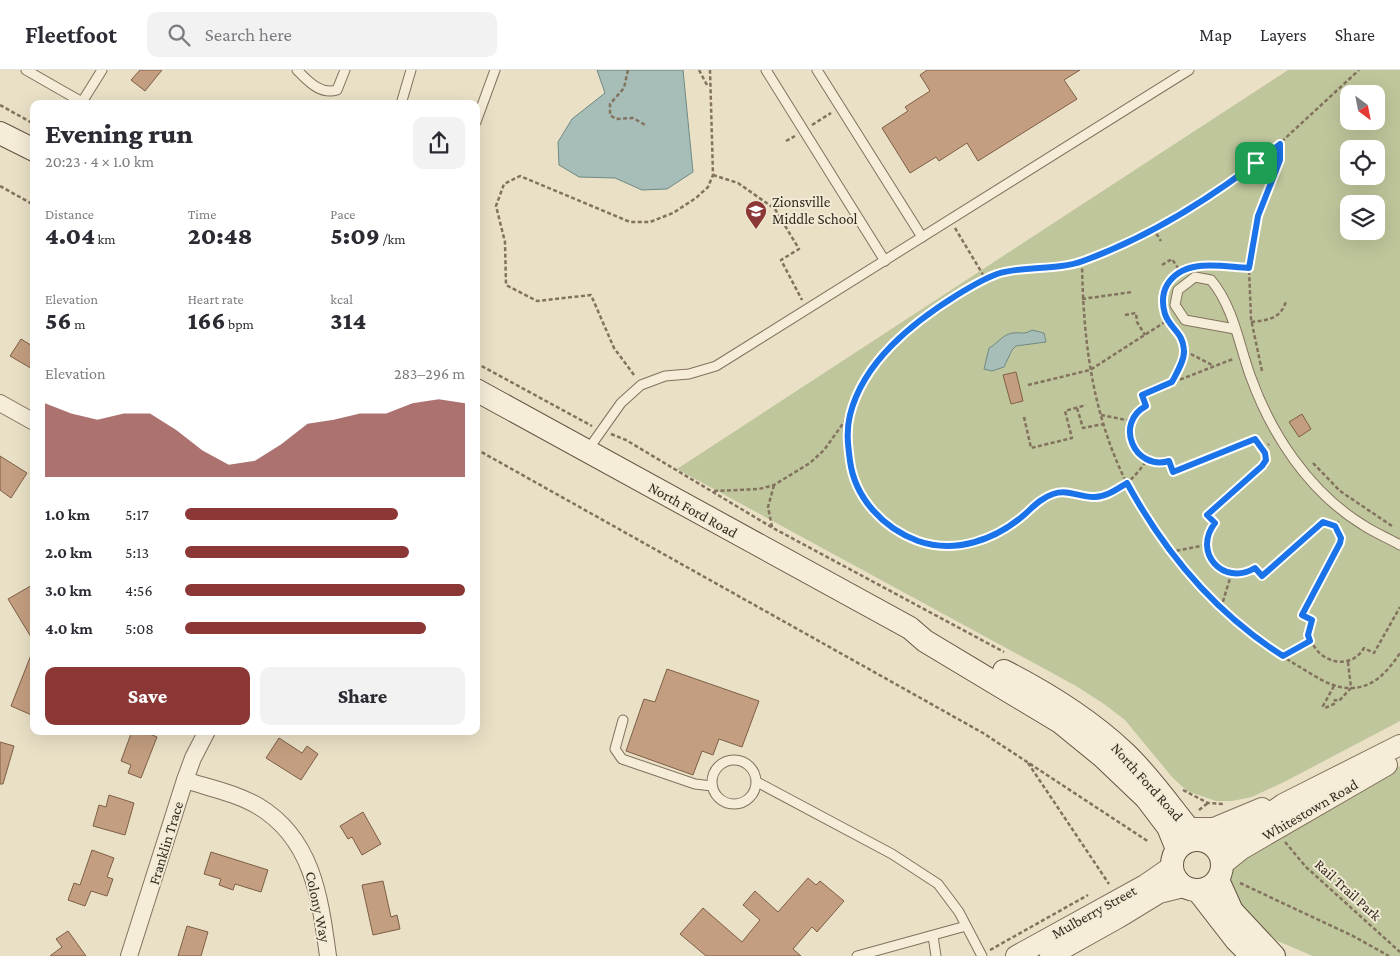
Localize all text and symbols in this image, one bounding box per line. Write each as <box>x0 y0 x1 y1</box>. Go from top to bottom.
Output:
search box <box>147 12 497 57</box>
text: Fleetfoot <box>25 21 117 48</box>
icon: search <box>165 21 193 49</box>
text: Search here <box>205 24 292 45</box>
text: Map <box>1199 25 1232 45</box>
text: Layers <box>1260 25 1307 45</box>
text: Share <box>1335 25 1375 45</box>
north arrow <box>1340 85 1385 130</box>
map controls <box>1340 85 1385 240</box>
button: share <box>413 117 465 169</box>
text: Evening run <box>45 118 193 149</box>
button: locate <box>1340 140 1385 185</box>
pin <box>1235 142 1277 184</box>
icon: arrive <box>1242 149 1270 177</box>
text: 20:23 · 4 × 1.0 km <box>45 153 154 170</box>
place label: Zionsville Middle School <box>772 194 858 227</box>
button: layers <box>1340 195 1385 240</box>
school or university icon: Zionsville Middle School <box>744 199 768 230</box>
text: Distance <box>45 206 94 222</box>
text: Time <box>188 206 216 222</box>
text: Pace <box>330 206 356 222</box>
text: 4.04 <box>45 222 95 249</box>
text: 20:48 <box>188 222 253 249</box>
text: 5:09 <box>330 222 380 249</box>
text: km <box>95 231 116 247</box>
text: /km <box>380 231 405 247</box>
text: Elevation <box>45 291 98 307</box>
text: Heart rate <box>188 291 244 307</box>
text: kcal <box>330 291 353 307</box>
text: 56 <box>45 307 72 334</box>
text: 166 <box>188 307 225 334</box>
text: 314 <box>330 307 366 334</box>
text: m <box>72 316 85 332</box>
text: bpm <box>225 316 254 332</box>
text: Elevation <box>45 365 106 382</box>
text: 283–296 m <box>394 365 465 382</box>
street label: North Ford Road <box>646 479 740 541</box>
text: 1.0 km <box>45 506 90 523</box>
text: 5:17 <box>125 506 149 523</box>
text: 2.0 km <box>45 544 92 561</box>
text: 5:13 <box>125 544 149 561</box>
text: 3.0 km <box>45 582 92 599</box>
text: 4:56 <box>125 582 153 599</box>
text: 4.0 km <box>45 620 93 637</box>
text: 5:08 <box>125 620 154 637</box>
button: Save <box>45 667 250 725</box>
button: Share <box>260 667 465 725</box>
street label: North Ford Road <box>1108 740 1186 824</box>
street label: Whitestown Road <box>1259 776 1361 844</box>
street label: Franklin Trace <box>146 799 186 887</box>
street label: Rail Trail Park <box>1312 856 1385 924</box>
street label: Colony Way <box>302 870 333 944</box>
street label: Mulberry Street <box>1049 882 1140 943</box>

